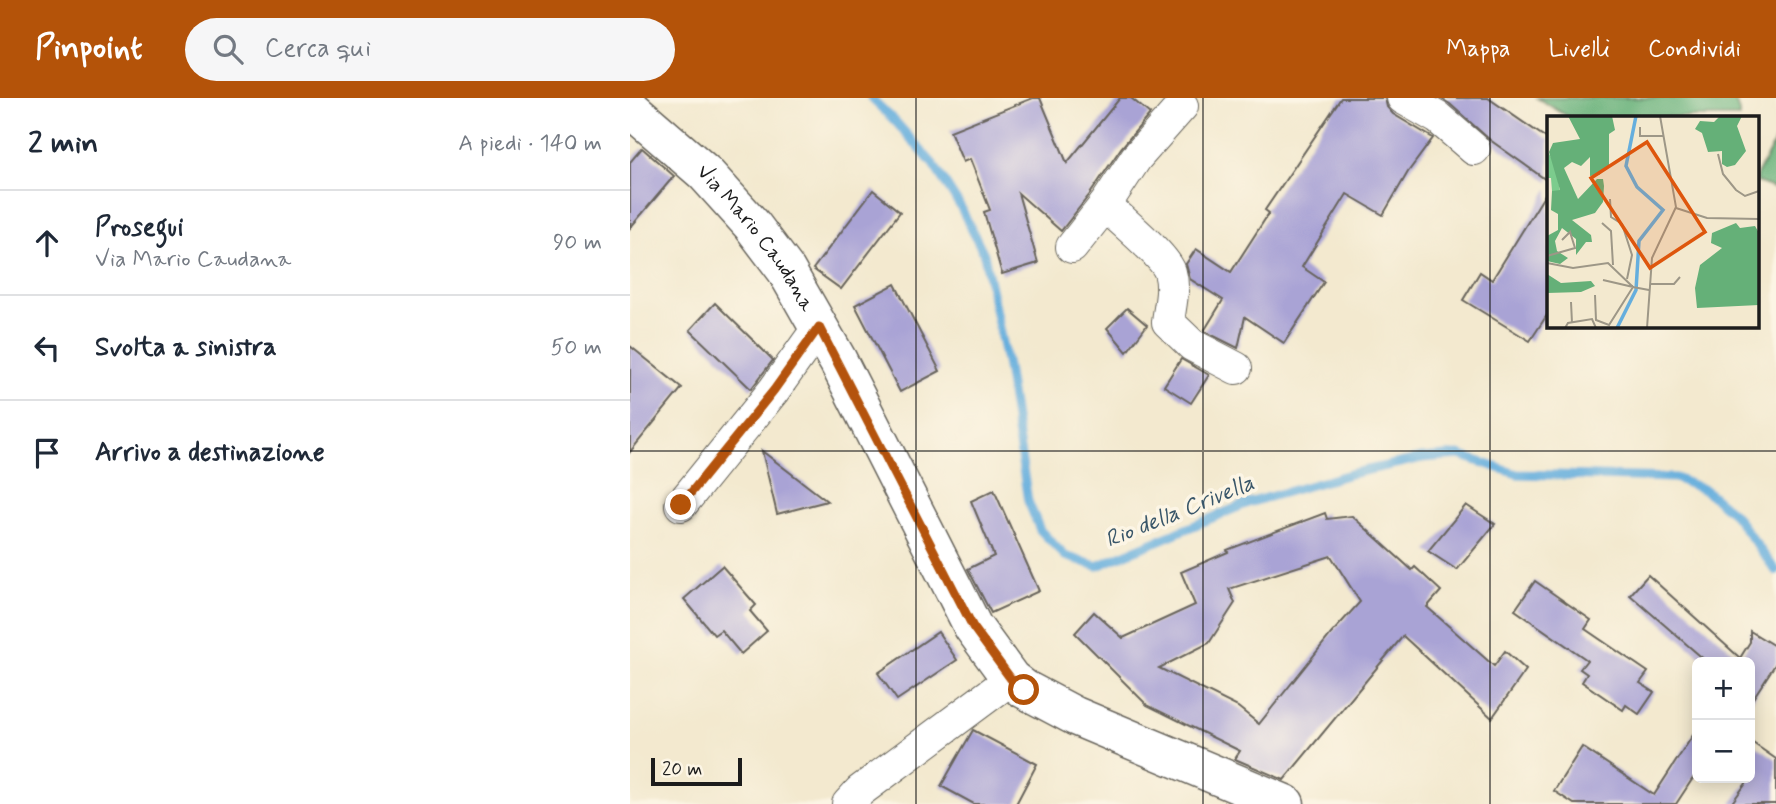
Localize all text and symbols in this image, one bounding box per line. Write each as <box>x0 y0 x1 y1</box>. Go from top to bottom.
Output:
search box <box>185 18 675 81</box>
text: Pinpoint <box>35 27 143 71</box>
icon: search <box>209 30 247 68</box>
text: Cerca qui <box>265 32 371 66</box>
text: Mappa <box>1446 34 1510 65</box>
text: Livelli <box>1548 34 1610 65</box>
text: Condividi <box>1648 34 1741 65</box>
inset map <box>1547 116 1758 327</box>
text: 2 min <box>28 124 98 163</box>
text: A piedi · 140 m <box>458 129 602 159</box>
street label: Via Mario Caudana <box>691 158 821 317</box>
text: Prosegui <box>95 211 184 245</box>
icon: ahead <box>28 224 66 262</box>
text: 90 m <box>553 228 602 258</box>
text: Via Mario Caudana <box>95 245 291 275</box>
icon: left <box>28 329 66 367</box>
text: Svolta a sinistra <box>95 331 277 365</box>
text: 50 m <box>551 333 602 363</box>
icon: arrive <box>28 434 66 472</box>
text: Arrivo a destinazione <box>95 436 325 470</box>
water label: Rio della Crivella <box>1101 468 1259 556</box>
route end <box>665 489 696 520</box>
map controls <box>1692 657 1755 783</box>
button: + <box>1692 657 1755 720</box>
route start <box>1008 674 1039 705</box>
button: − <box>1692 720 1755 783</box>
scale bar <box>651 755 742 787</box>
text: 20 m <box>662 757 702 782</box>

